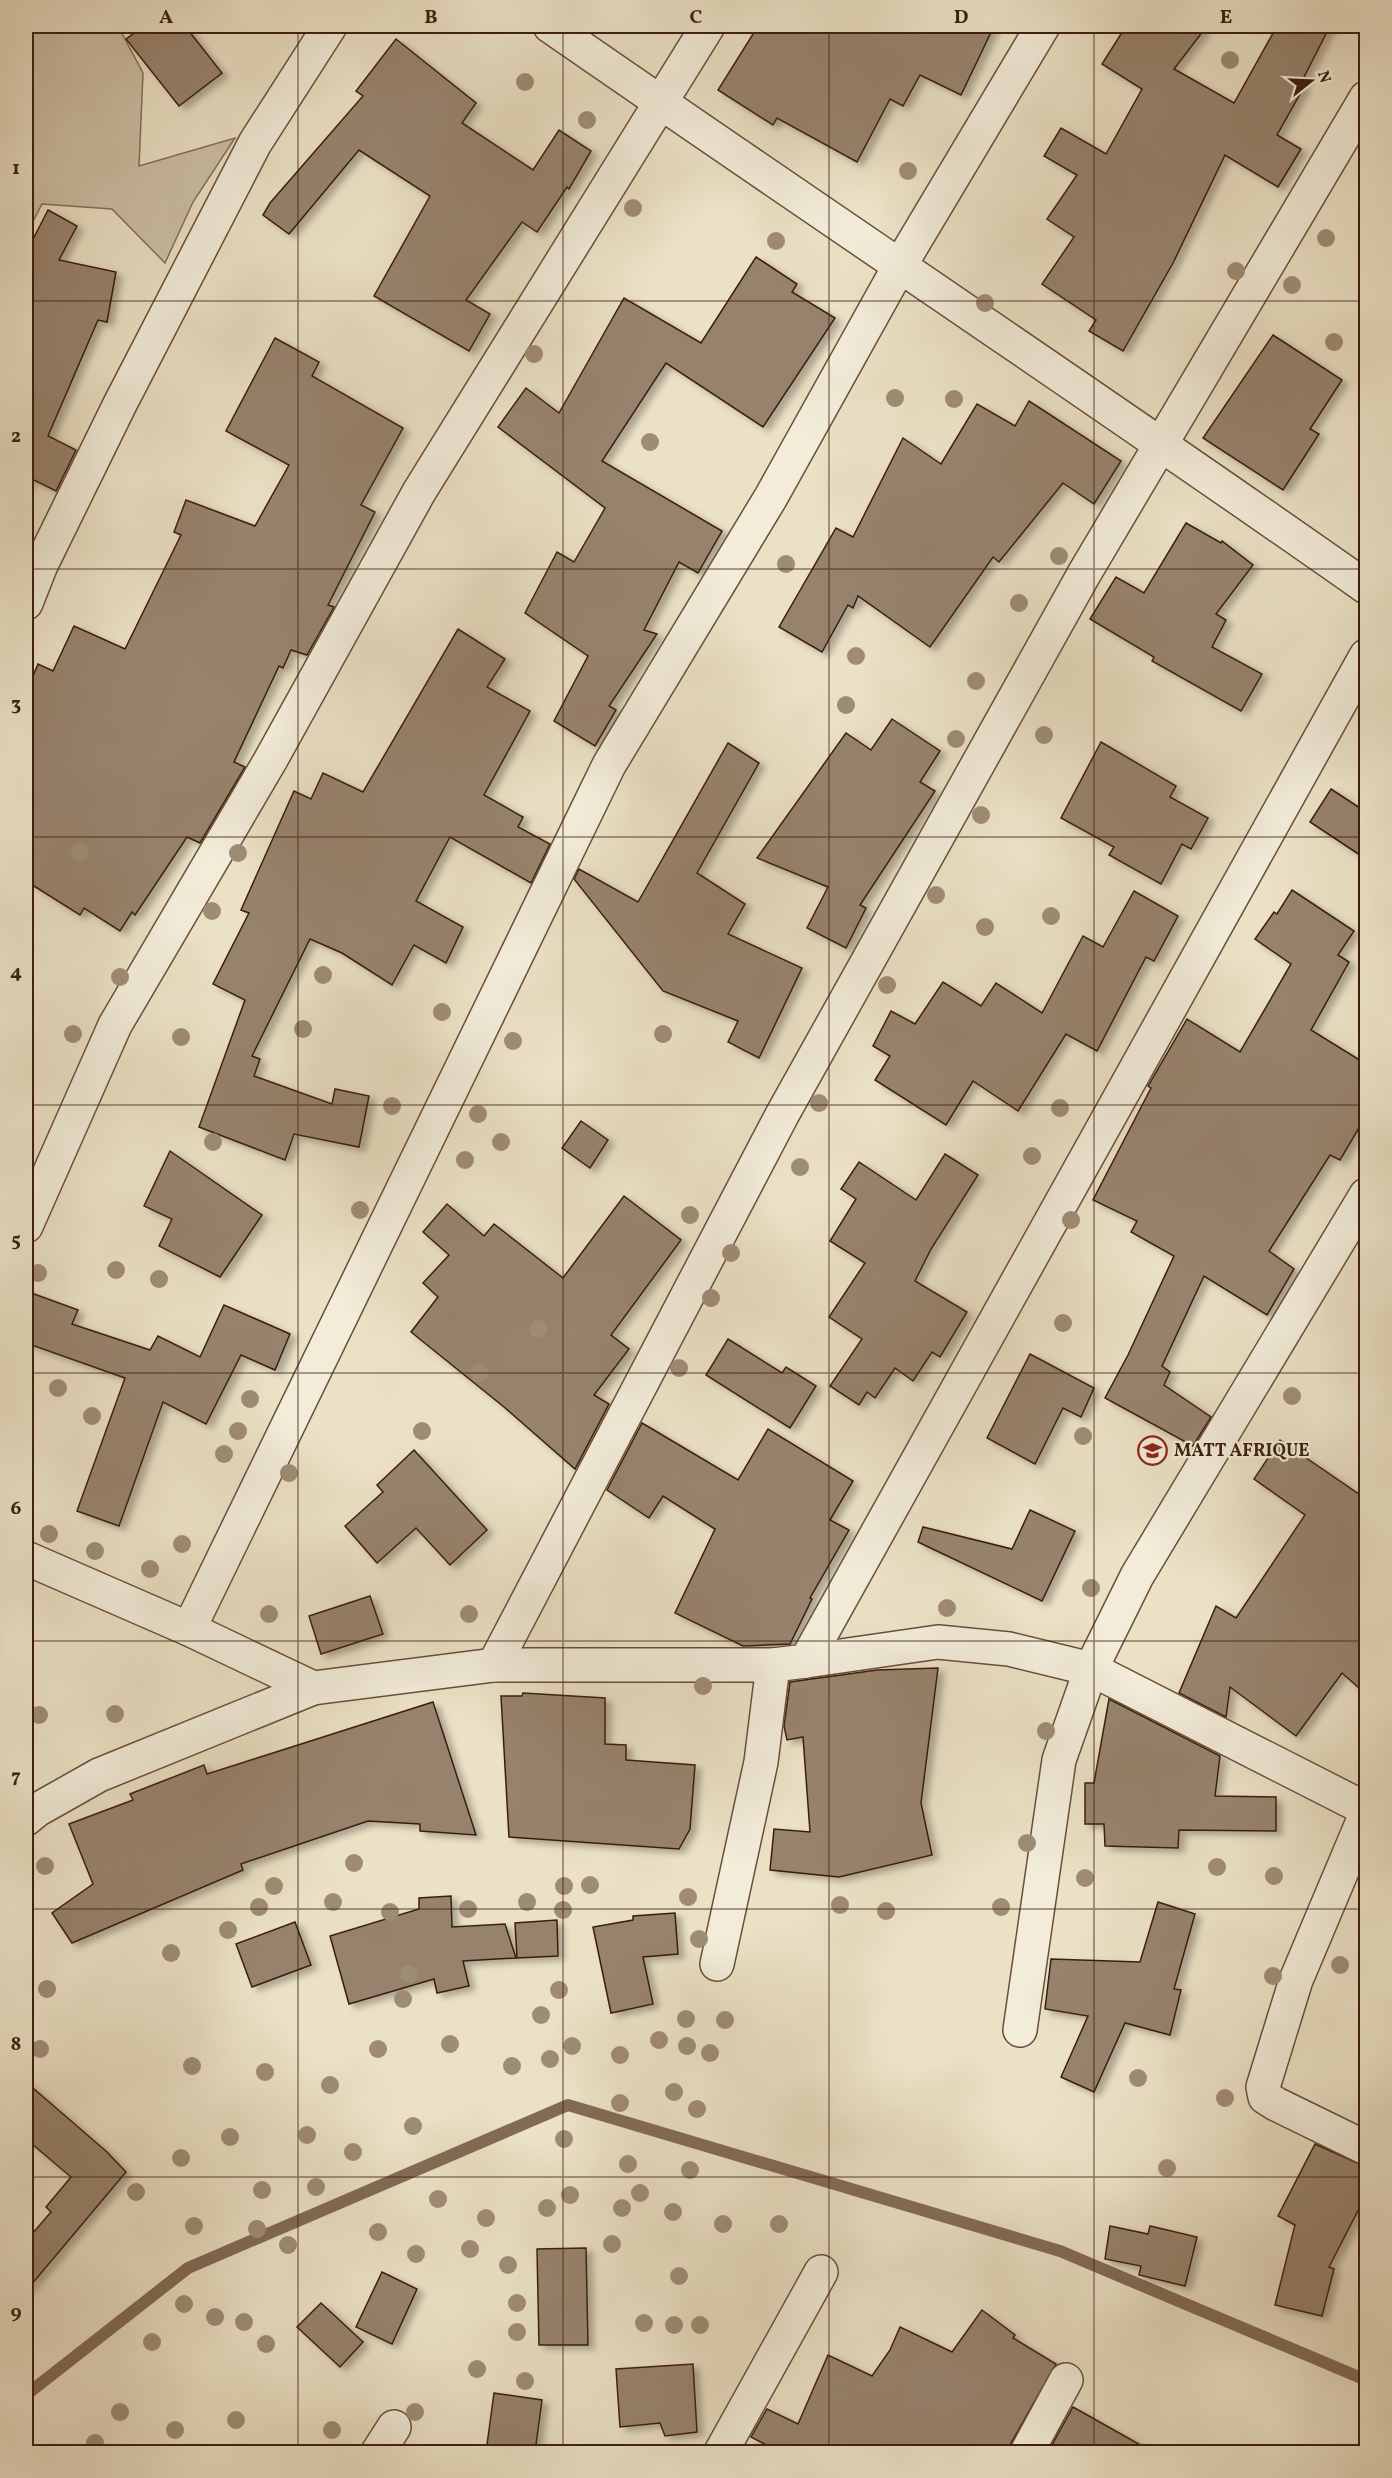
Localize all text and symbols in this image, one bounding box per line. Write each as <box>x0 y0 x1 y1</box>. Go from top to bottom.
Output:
text: A <box>159 4 173 32</box>
text: B <box>424 4 438 32</box>
text: C <box>690 4 703 32</box>
text: D <box>954 4 968 32</box>
text: E <box>1220 4 1232 32</box>
north arrow <box>1281 51 1341 111</box>
text: N <box>1311 68 1336 86</box>
text: 1 <box>12 155 20 183</box>
text: 2 <box>11 423 21 451</box>
text: 3 <box>11 691 21 719</box>
text: 4 <box>10 959 22 987</box>
text: 5 <box>11 1227 21 1255</box>
school or university icon: MATT AFRIQUE <box>1137 1435 1169 1467</box>
place label: MATT AFRIQUE <box>1174 1439 1310 1464</box>
text: 6 <box>11 1495 22 1523</box>
text: 7 <box>11 1763 21 1791</box>
text: 8 <box>11 2031 21 2059</box>
text: 9 <box>10 2299 22 2327</box>

